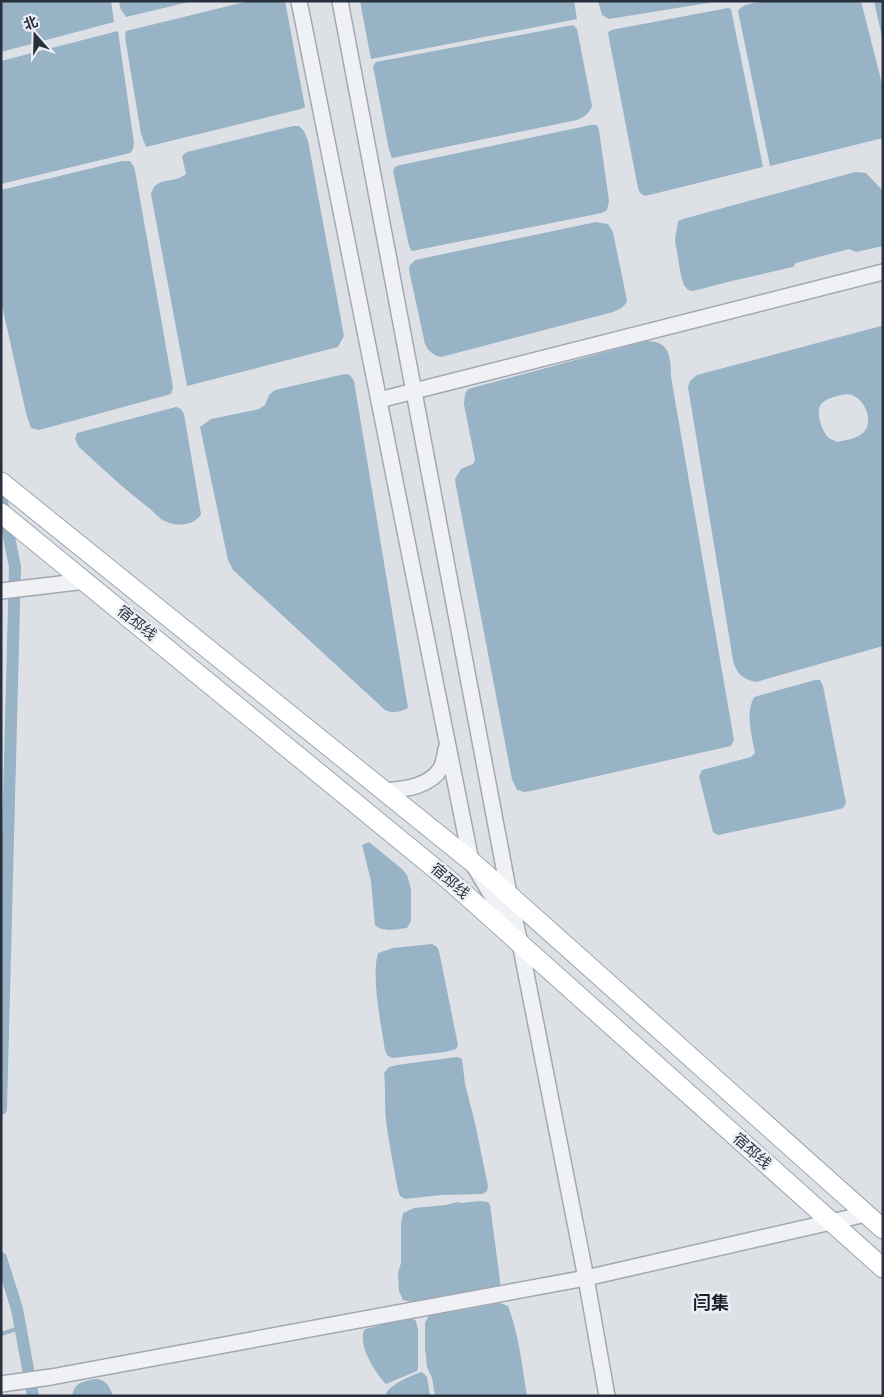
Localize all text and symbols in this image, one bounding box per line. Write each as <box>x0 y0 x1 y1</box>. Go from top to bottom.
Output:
north arrow <box>10 10 60 60</box>
text: 北 <box>21 12 40 33</box>
street label: 宿邳线 <box>114 601 161 643</box>
street label: 宿邳线 <box>428 859 474 902</box>
street label: 宿邳线 <box>730 1129 775 1172</box>
district label: 闫集 <box>693 1291 729 1313</box>

